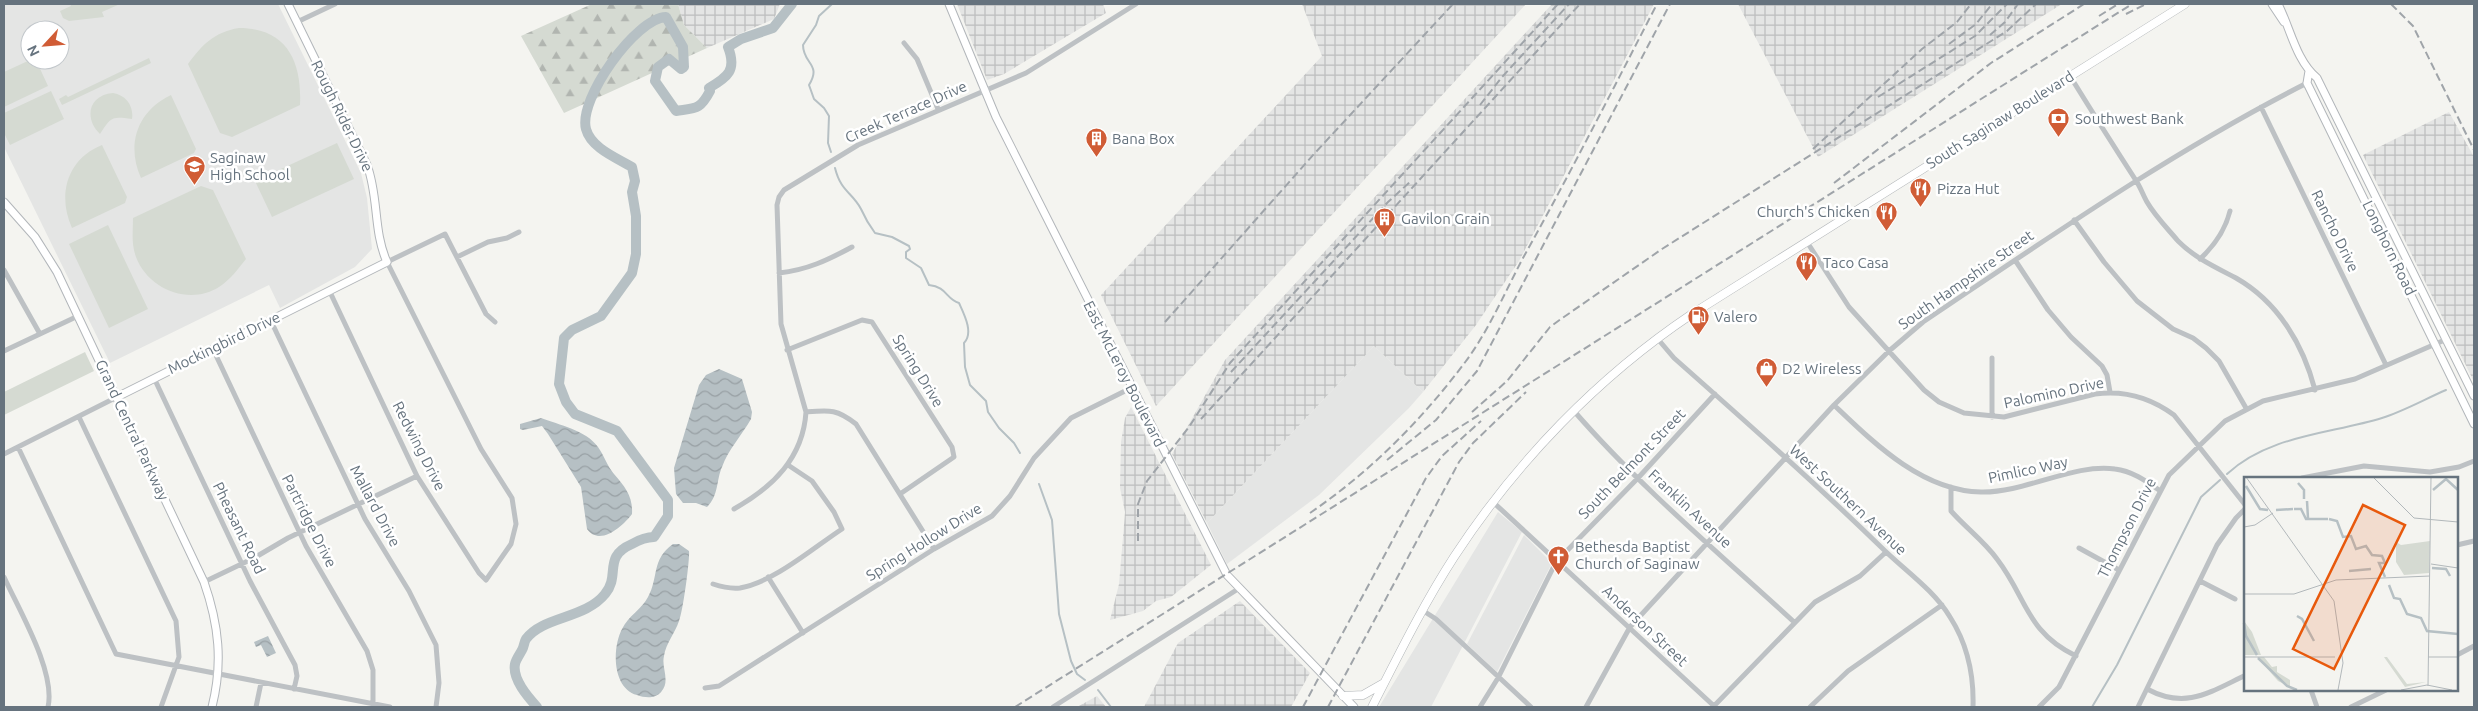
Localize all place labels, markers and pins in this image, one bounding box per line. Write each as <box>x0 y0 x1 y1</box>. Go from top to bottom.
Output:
bank icon: Southwest Bank <box>2047 107 2071 138</box>
place label: Southwest Bank <box>2075 110 2184 127</box>
building icon: Bana Box <box>1084 127 1108 158</box>
place label: Bana Box <box>1112 130 1175 147</box>
place label: Saginaw High School <box>210 149 290 183</box>
school or university icon: Saginaw High School <box>182 155 206 186</box>
restaurant icon: Pizza Hut <box>1909 177 1933 208</box>
place label: Pizza Hut <box>1937 180 2000 197</box>
restaurant icon: Church's Chicken <box>1874 200 1898 231</box>
place label: Church's Chicken <box>1757 203 1870 220</box>
building icon: Gavilon Grain <box>1373 207 1397 238</box>
place label: Gavilon Grain <box>1401 210 1490 227</box>
restaurant icon: Taco Casa <box>1795 251 1819 282</box>
place label: Taco Casa <box>1823 254 1889 271</box>
fuel station icon: Valero <box>1686 305 1710 336</box>
place label: Valero <box>1714 308 1758 325</box>
shop icon: D2 Wireless <box>1754 357 1778 388</box>
place label: D2 Wireless <box>1782 360 1862 377</box>
place label: Bethesda Baptist Church of Saginaw <box>1575 538 1700 572</box>
church icon: Bethesda Baptist Church of Saginaw <box>1547 544 1571 575</box>

